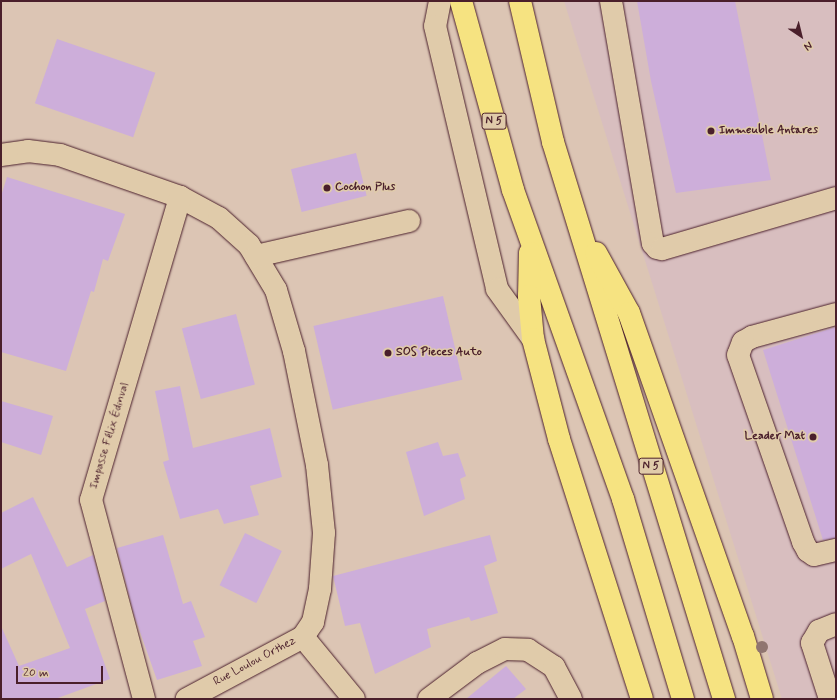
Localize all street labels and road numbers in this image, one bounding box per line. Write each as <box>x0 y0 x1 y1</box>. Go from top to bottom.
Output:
road number: N 5 <box>481 112 507 130</box>
street label: Impasse Félix Édinval <box>87 381 133 491</box>
road number: N 5 <box>638 457 664 475</box>
street label: Rue Loulou Orthez <box>212 635 298 689</box>

